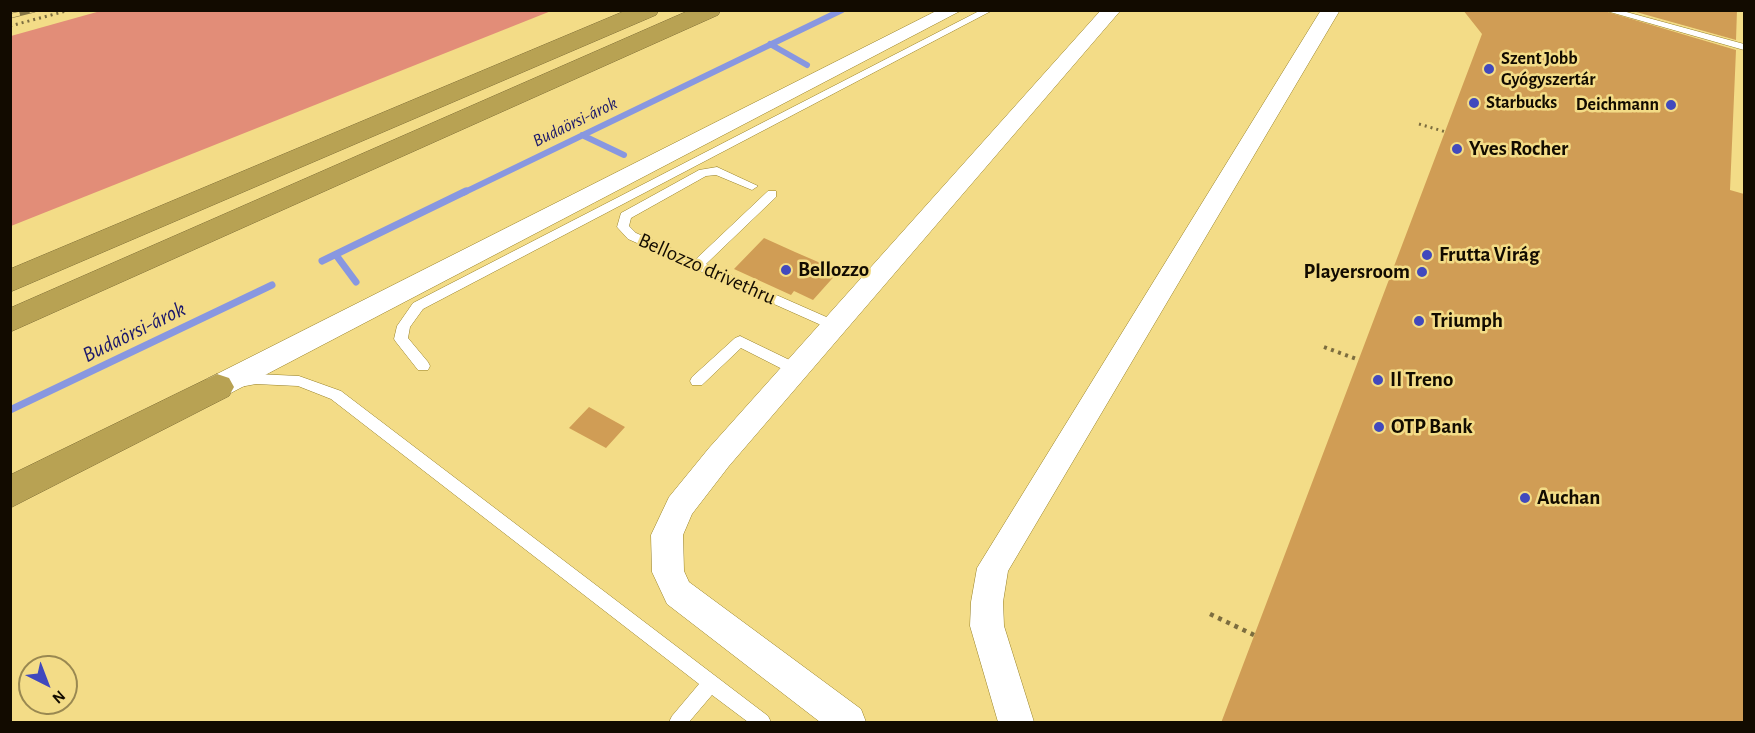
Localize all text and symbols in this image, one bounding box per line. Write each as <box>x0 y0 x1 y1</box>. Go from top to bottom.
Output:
place label: Szent Jobb Gyógyszertár <box>1501 48 1595 90</box>
marker: Szent Jobb Gyógyszertár <box>1482 62 1496 76</box>
water label: Budaörsi-árok <box>529 92 621 152</box>
place label: Starbucks <box>1486 92 1557 114</box>
place label: Deichmann <box>1576 94 1659 116</box>
marker: Starbucks <box>1467 96 1481 110</box>
marker: Deichmann <box>1664 98 1678 112</box>
place label: Yves Rocher <box>1469 136 1568 162</box>
marker: Yves Rocher <box>1450 142 1464 156</box>
street label: Bellozzo drivethru <box>634 227 780 311</box>
place label: Frutta Virág <box>1439 242 1539 268</box>
marker: Frutta Virág <box>1420 248 1434 262</box>
place label: Bellozzo <box>798 257 869 283</box>
place label: Playersroom <box>1304 259 1410 285</box>
marker: Bellozzo <box>779 263 793 277</box>
marker: Playersroom <box>1415 265 1429 279</box>
water label: Budaörsi-árok <box>78 296 190 368</box>
place label: Triumph <box>1431 308 1503 334</box>
marker: Triumph <box>1412 314 1426 328</box>
place label: Il Treno <box>1390 367 1453 393</box>
marker: Il Treno <box>1371 373 1385 387</box>
place label: OTP Bank <box>1391 414 1473 440</box>
marker: OTP Bank <box>1372 420 1386 434</box>
place label: Auchan <box>1537 485 1600 511</box>
marker: Auchan <box>1518 491 1532 505</box>
north arrow <box>18 655 78 715</box>
text: N <box>49 687 68 707</box>

